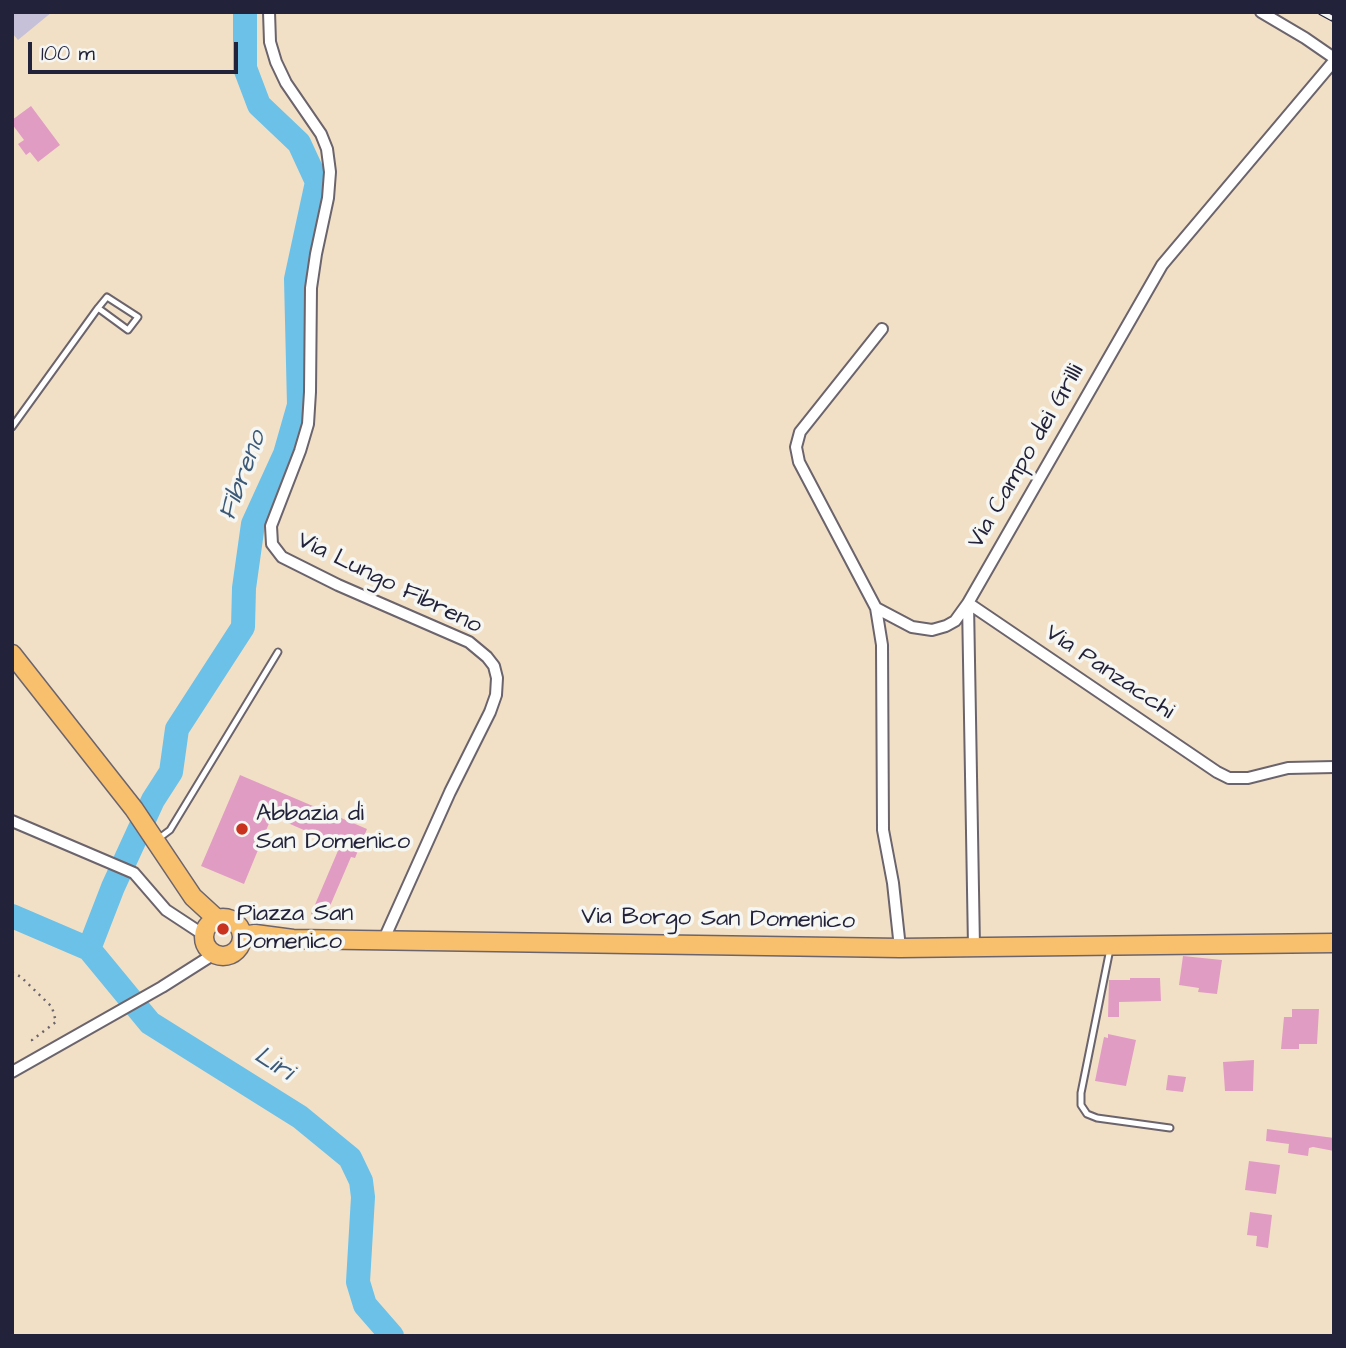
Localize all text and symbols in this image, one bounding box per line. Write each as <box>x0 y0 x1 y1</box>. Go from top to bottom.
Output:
scale bar <box>32 28 242 72</box>
text: 100 m <box>41 39 95 68</box>
street label: Via Campo dei Grilli <box>963 360 1091 554</box>
water label: Fibreno <box>214 427 274 525</box>
street label: Via Lungo Fibreno <box>292 527 486 641</box>
street label: Via Panzacchi <box>1039 619 1179 727</box>
place label: Abbazia di San Domenico <box>256 801 410 857</box>
marker: Abbazia di San Domenico <box>234 821 250 837</box>
place label: Piazza San Domenico <box>237 901 353 957</box>
street label: Via Borgo San Domenico <box>581 903 855 937</box>
marker: Piazza San Domenico <box>215 921 231 937</box>
water label: Liri <box>248 1041 298 1089</box>

